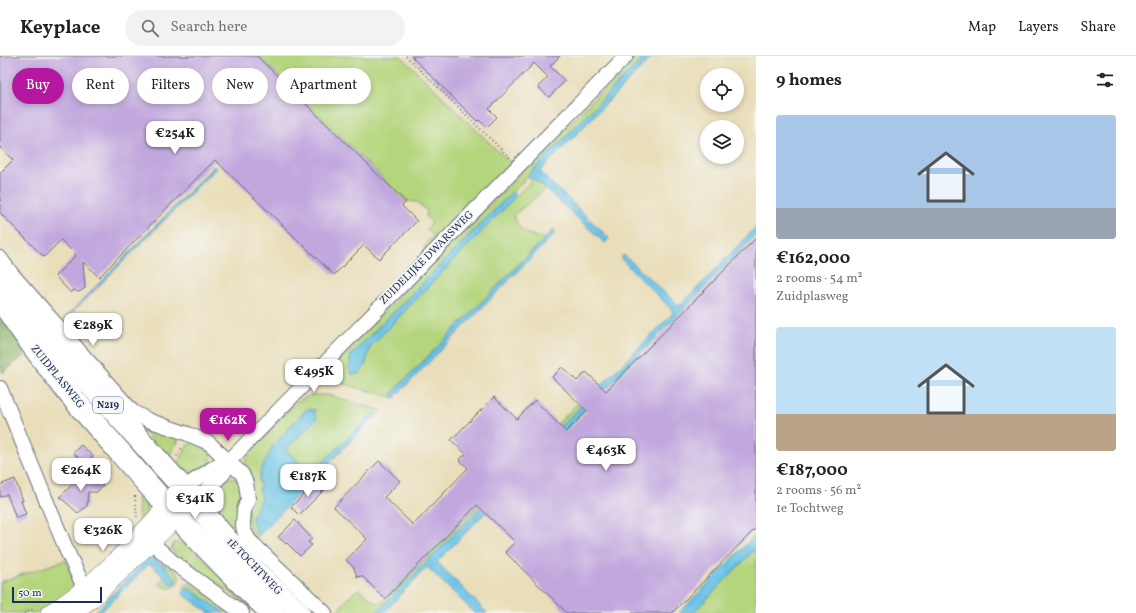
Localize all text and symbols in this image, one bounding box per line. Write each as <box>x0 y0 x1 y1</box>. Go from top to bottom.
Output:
search box <box>125 10 405 46</box>
text: Keyplace <box>20 15 101 41</box>
icon: search <box>139 17 161 39</box>
text: Search here <box>171 17 247 38</box>
text: Map <box>968 18 996 37</box>
text: Layers <box>1018 18 1058 37</box>
text: Share <box>1080 18 1116 37</box>
chip: Buy <box>12 68 64 104</box>
chip: Rent <box>72 68 129 104</box>
chip: Filters <box>137 68 204 104</box>
chip: New <box>212 68 268 104</box>
chip: Apartment <box>276 68 371 104</box>
map controls <box>700 68 744 164</box>
button: locate <box>700 68 744 112</box>
text: 9 homes <box>776 69 842 92</box>
icon: filters <box>1094 69 1116 91</box>
button: layers <box>700 120 744 164</box>
pin: €254K <box>147 121 203 155</box>
text: €254K <box>155 125 195 143</box>
icon: home <box>910 141 982 213</box>
street label: ZUIDELIJKE DWARSWEG <box>377 208 477 308</box>
text: €162,000 <box>776 247 850 270</box>
text: 2 rooms · 54 m² <box>776 270 863 288</box>
text: Zuidplasweg <box>776 288 849 306</box>
pin: €289K <box>65 313 121 347</box>
text: €289K <box>73 317 113 335</box>
street label: ZUIDPLASWEG <box>27 342 87 412</box>
icon: home <box>910 353 982 425</box>
pin: €495K <box>286 359 342 393</box>
text: €495K <box>294 363 334 381</box>
road number: N219 <box>93 397 123 413</box>
pin: €162K <box>200 408 256 442</box>
text: €162K <box>209 412 247 430</box>
pin: €463K <box>578 438 634 472</box>
text: €463K <box>586 442 626 460</box>
pin: €264K <box>53 458 109 492</box>
text: €187,000 <box>776 459 848 482</box>
text: €264K <box>61 462 101 480</box>
pin: €187K <box>280 464 336 498</box>
text: €187K <box>289 468 327 486</box>
text: 2 rooms · 56 m² <box>776 482 861 500</box>
pin: €341K <box>167 486 223 520</box>
text: €341K <box>176 490 214 508</box>
text: 1e Tochtweg <box>776 500 844 518</box>
pin: €326K <box>75 518 131 552</box>
text: €326K <box>83 522 123 540</box>
street label: 1E TOCHTWEG <box>223 535 285 599</box>
scale bar <box>12 585 102 604</box>
text: 50 m <box>18 586 42 601</box>

